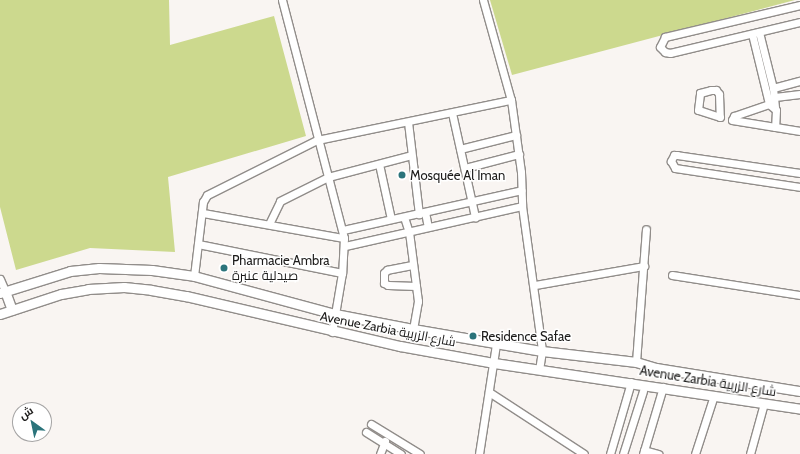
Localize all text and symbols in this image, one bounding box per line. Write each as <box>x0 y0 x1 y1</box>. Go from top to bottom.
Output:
place label: Mosquée Al Iman <box>410 167 505 183</box>
marker: Mosquée Al Iman <box>397 170 407 180</box>
place label: Pharmacie Ambra صيدلية عنبرة <box>232 253 330 284</box>
marker: Pharmacie Ambra صيدلية عنبرة <box>219 263 229 273</box>
street label: Avenue Zarbia شارع الزربية <box>319 308 457 350</box>
place label: Residence Safae <box>481 328 571 344</box>
marker: Residence Safae <box>468 331 478 341</box>
street label: Avenue Zarbia شارع الزربية <box>639 363 777 399</box>
north arrow <box>12 402 52 442</box>
text: ش <box>16 403 36 422</box>

